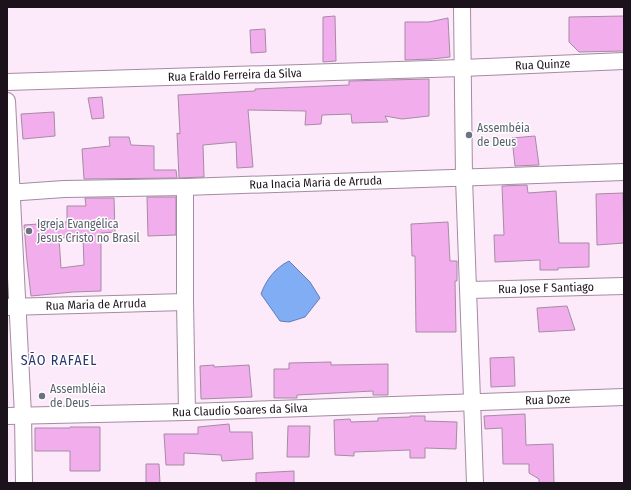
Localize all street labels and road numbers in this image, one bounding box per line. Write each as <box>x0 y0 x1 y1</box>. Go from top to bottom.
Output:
street label: Rua Quinze <box>515 56 571 73</box>
street label: Rua Eraldo Ferreira da Silva <box>168 66 302 84</box>
street label: Rua Inacia Maria de Arruda <box>249 173 382 192</box>
street label: Rua Jose F Santiago <box>498 280 594 296</box>
street label: Rua Maria de Arruda <box>46 296 146 313</box>
street label: Rua Doze <box>525 392 571 407</box>
street label: Rua Claudio Soares da Silva <box>172 401 308 419</box>

